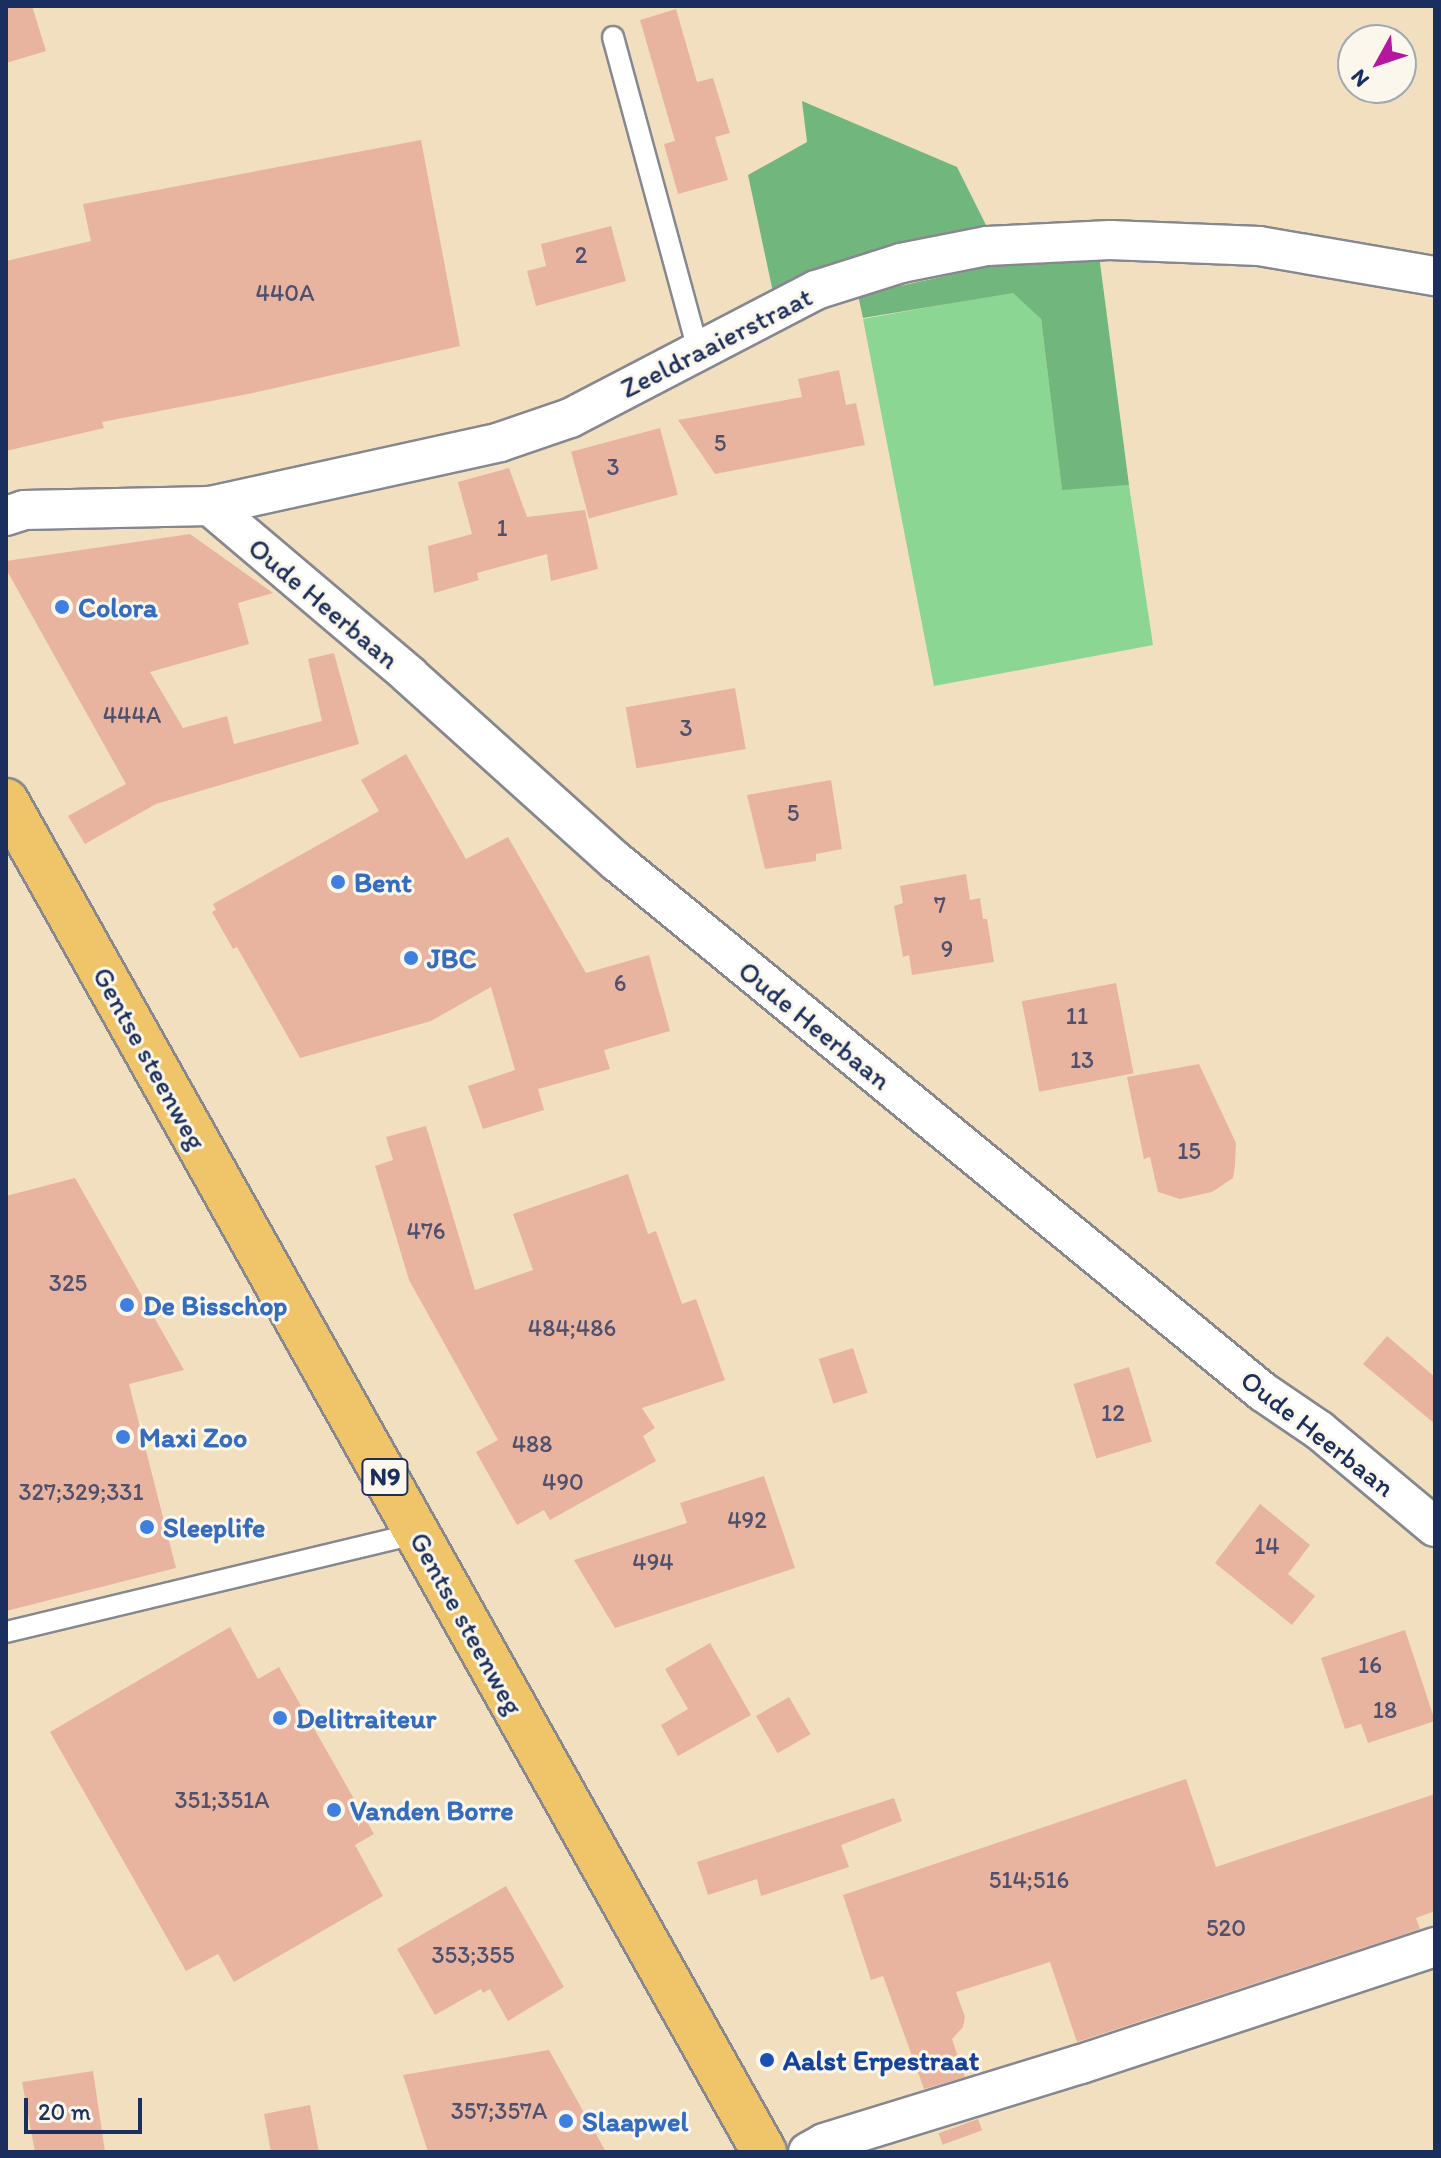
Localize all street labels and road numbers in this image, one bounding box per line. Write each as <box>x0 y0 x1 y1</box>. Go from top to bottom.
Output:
street label: Zeeldraaierstraat <box>615 279 817 405</box>
street label: Oude Heerbaan <box>241 530 407 676</box>
street label: Oude Heerbaan <box>732 953 898 1097</box>
street label: Gentse steenweg <box>86 961 214 1155</box>
street label: Oude Heerbaan <box>1234 1362 1402 1504</box>
road number: N9 <box>361 1455 409 1499</box>
street label: Gentse steenweg <box>403 1526 531 1720</box>

